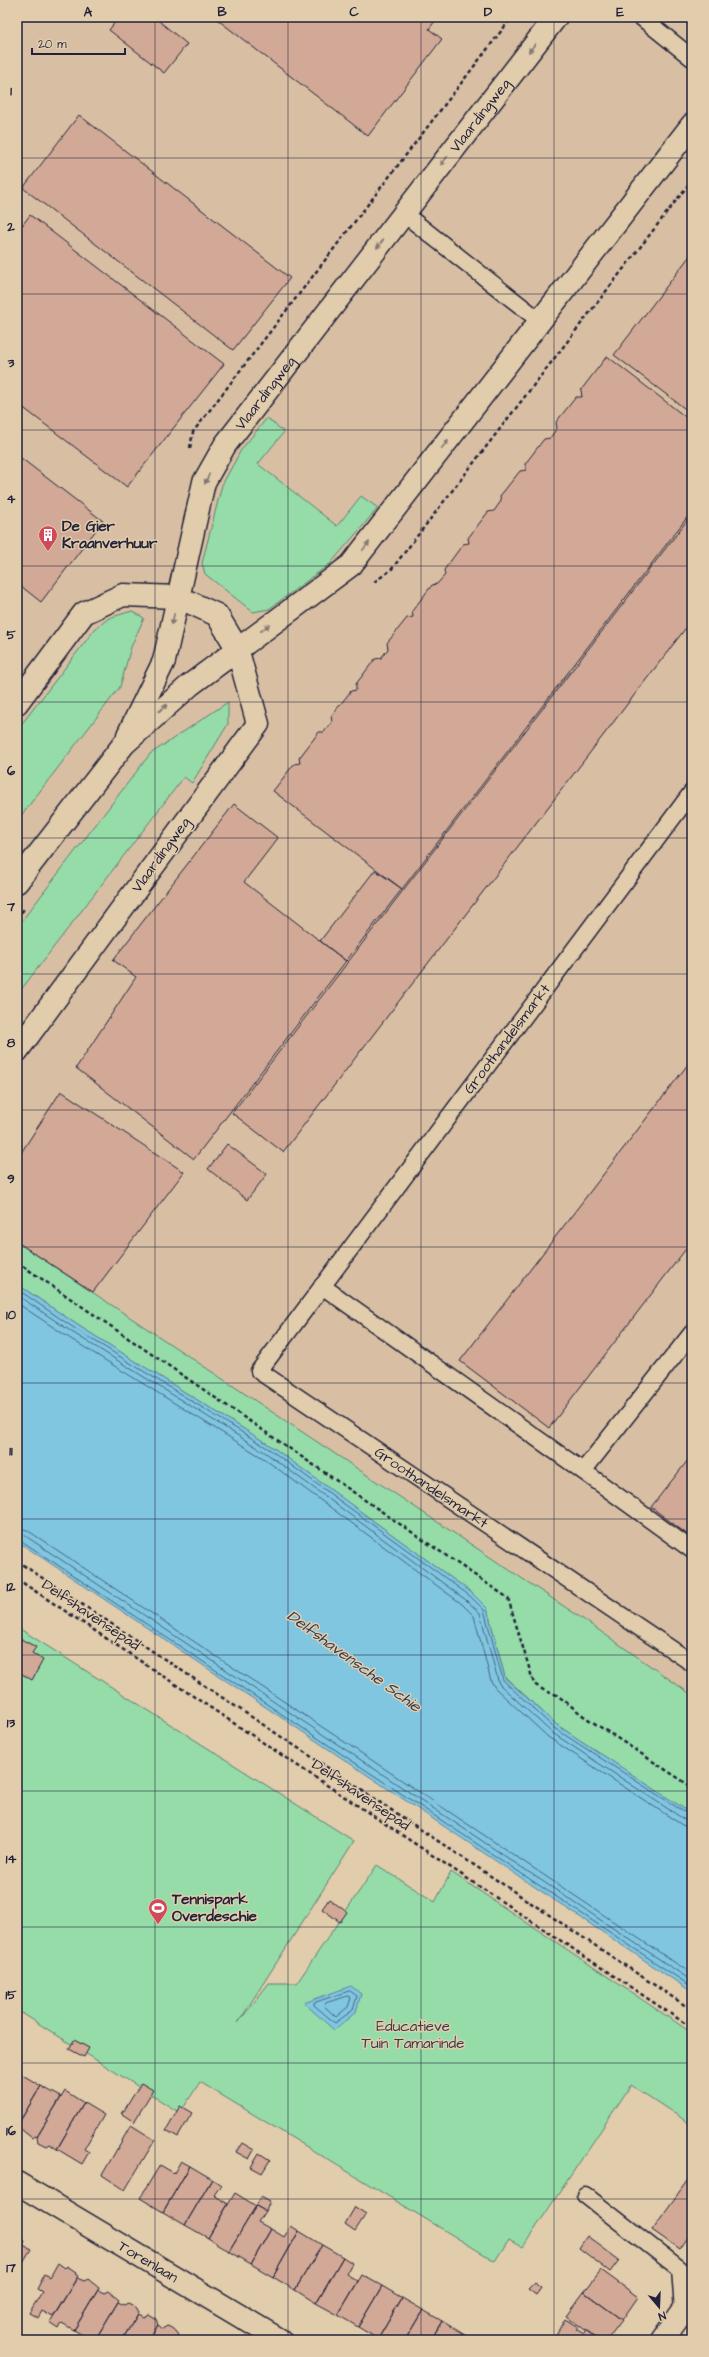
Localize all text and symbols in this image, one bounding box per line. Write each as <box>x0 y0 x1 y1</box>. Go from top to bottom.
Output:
text: A <box>84 3 93 21</box>
text: B <box>217 3 227 21</box>
text: C <box>349 3 359 21</box>
text: D <box>484 3 493 21</box>
text: E <box>616 3 624 21</box>
scale bar <box>32 30 125 56</box>
text: 20 m <box>38 36 67 53</box>
one-way arrow <box>528 42 536 53</box>
street label: Vlaardingweg <box>445 74 516 157</box>
text: 1 <box>10 82 12 100</box>
one-way arrow <box>439 156 448 167</box>
text: 2 <box>6 218 15 236</box>
one-way arrow <box>376 239 384 249</box>
street label: Vlaardingweg <box>230 351 302 434</box>
text: 3 <box>7 354 15 372</box>
one-way arrow <box>441 438 449 449</box>
one-way arrow <box>204 474 210 485</box>
text: 4 <box>7 490 16 508</box>
place label: De Gier Kraanverhuur <box>62 516 158 554</box>
building icon: De Gier Kraanverhuur <box>37 524 59 552</box>
one-way arrow <box>361 541 370 552</box>
one-way arrow <box>170 613 176 625</box>
one-way arrow <box>260 624 270 632</box>
text: 5 <box>6 626 16 644</box>
one-way arrow <box>158 704 168 713</box>
text: 6 <box>7 762 16 780</box>
street label: Vlaardingweg <box>127 813 196 898</box>
text: 7 <box>6 898 16 916</box>
street label: Groothandelsmarkt <box>459 980 555 1098</box>
text: 8 <box>7 1034 16 1052</box>
text: 9 <box>7 1170 15 1188</box>
text: 10 <box>6 1306 17 1324</box>
street label: Groothandelsmarkt <box>371 1441 492 1533</box>
text: 11 <box>9 1442 13 1460</box>
street label: Delfshavensepad <box>38 1574 145 1656</box>
text: 12 <box>6 1578 16 1596</box>
water label: Delfshavensche Schie <box>283 1605 427 1718</box>
text: 13 <box>7 1714 16 1732</box>
street label: Delfshavensepad <box>308 1754 415 1836</box>
text: 14 <box>6 1850 16 1868</box>
place label: Tennispark Overdeschie <box>171 1889 257 1927</box>
sports icon: Tennispark Overdeschie <box>147 1897 169 1925</box>
text: 15 <box>6 1986 17 2004</box>
park label: Educatieve Tuin Tamarinde <box>362 2016 464 2054</box>
text: 16 <box>6 2122 17 2140</box>
street label: Torenlaan <box>114 2235 183 2288</box>
text: 17 <box>6 2259 17 2277</box>
north arrow <box>639 2287 679 2327</box>
text: N <box>656 2308 668 2324</box>

